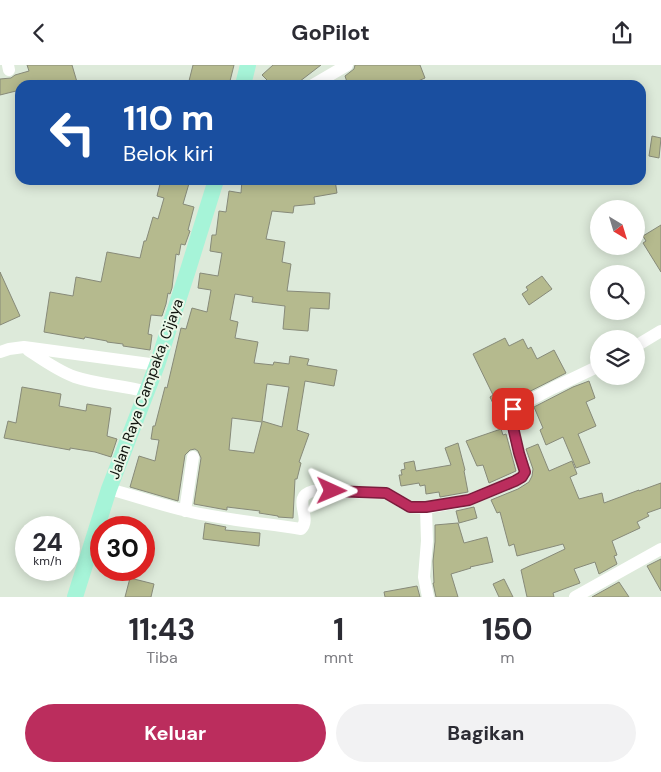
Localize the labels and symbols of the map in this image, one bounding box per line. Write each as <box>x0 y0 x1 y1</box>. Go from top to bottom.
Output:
north arrow <box>590 200 645 255</box>
street label: Jalan Raya Campaka, Cijaya <box>104 296 188 482</box>
pin <box>492 388 534 430</box>
position arrow <box>305 464 357 516</box>
speed limit sign: 30 <box>90 516 155 581</box>

